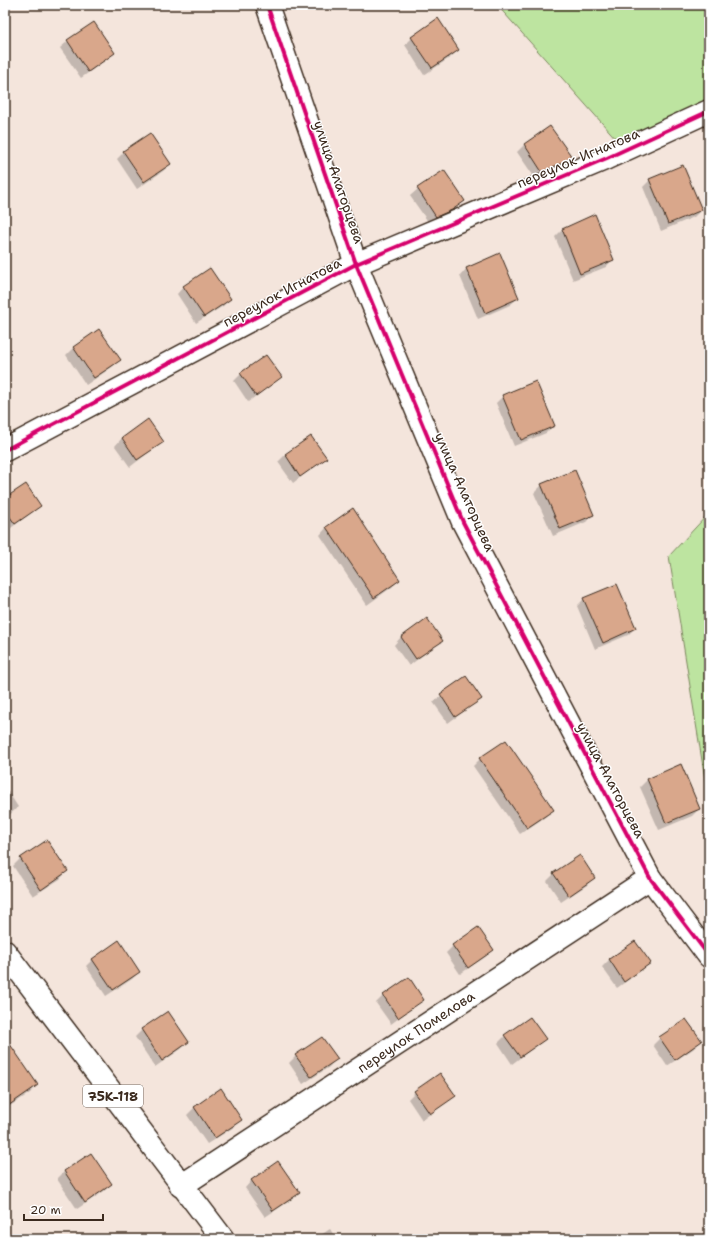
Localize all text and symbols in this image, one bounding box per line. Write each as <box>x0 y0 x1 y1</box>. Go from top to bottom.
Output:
street label: улица Алаторцева <box>310 118 369 246</box>
street label: переулок Игнатова <box>514 124 642 192</box>
street label: переулок Игнатова <box>220 253 344 331</box>
street label: улица Алаторцева <box>431 430 500 555</box>
street label: улица Алаторцева <box>573 719 649 841</box>
street label: переулок Помелова <box>354 987 478 1077</box>
road number: 75К-118 <box>83 1085 143 1107</box>
scale bar <box>24 1196 103 1222</box>
text: 20 m <box>30 1202 61 1218</box>

